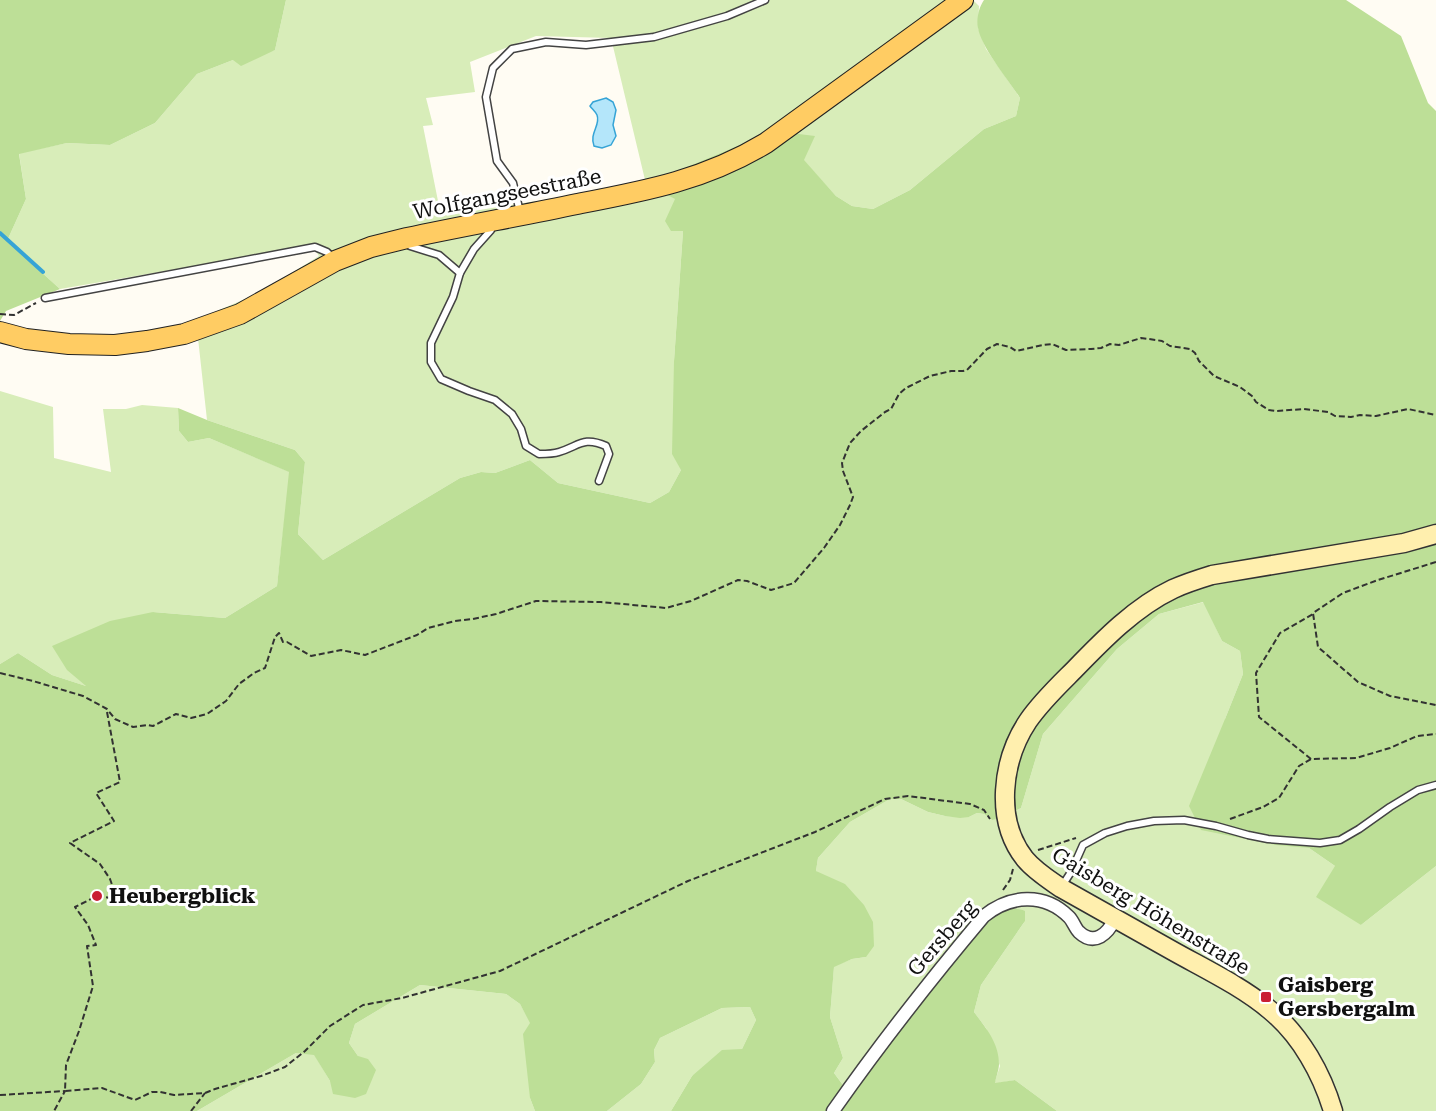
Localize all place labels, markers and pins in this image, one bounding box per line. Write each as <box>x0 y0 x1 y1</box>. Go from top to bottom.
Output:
place label: Heubergblick <box>109 884 256 908</box>
marker: Heubergblick <box>90 889 104 903</box>
place label: Gaisberg Gersbergalm <box>1278 973 1415 1021</box>
marker: Gaisberg Gersbergalm <box>1259 990 1273 1004</box>

